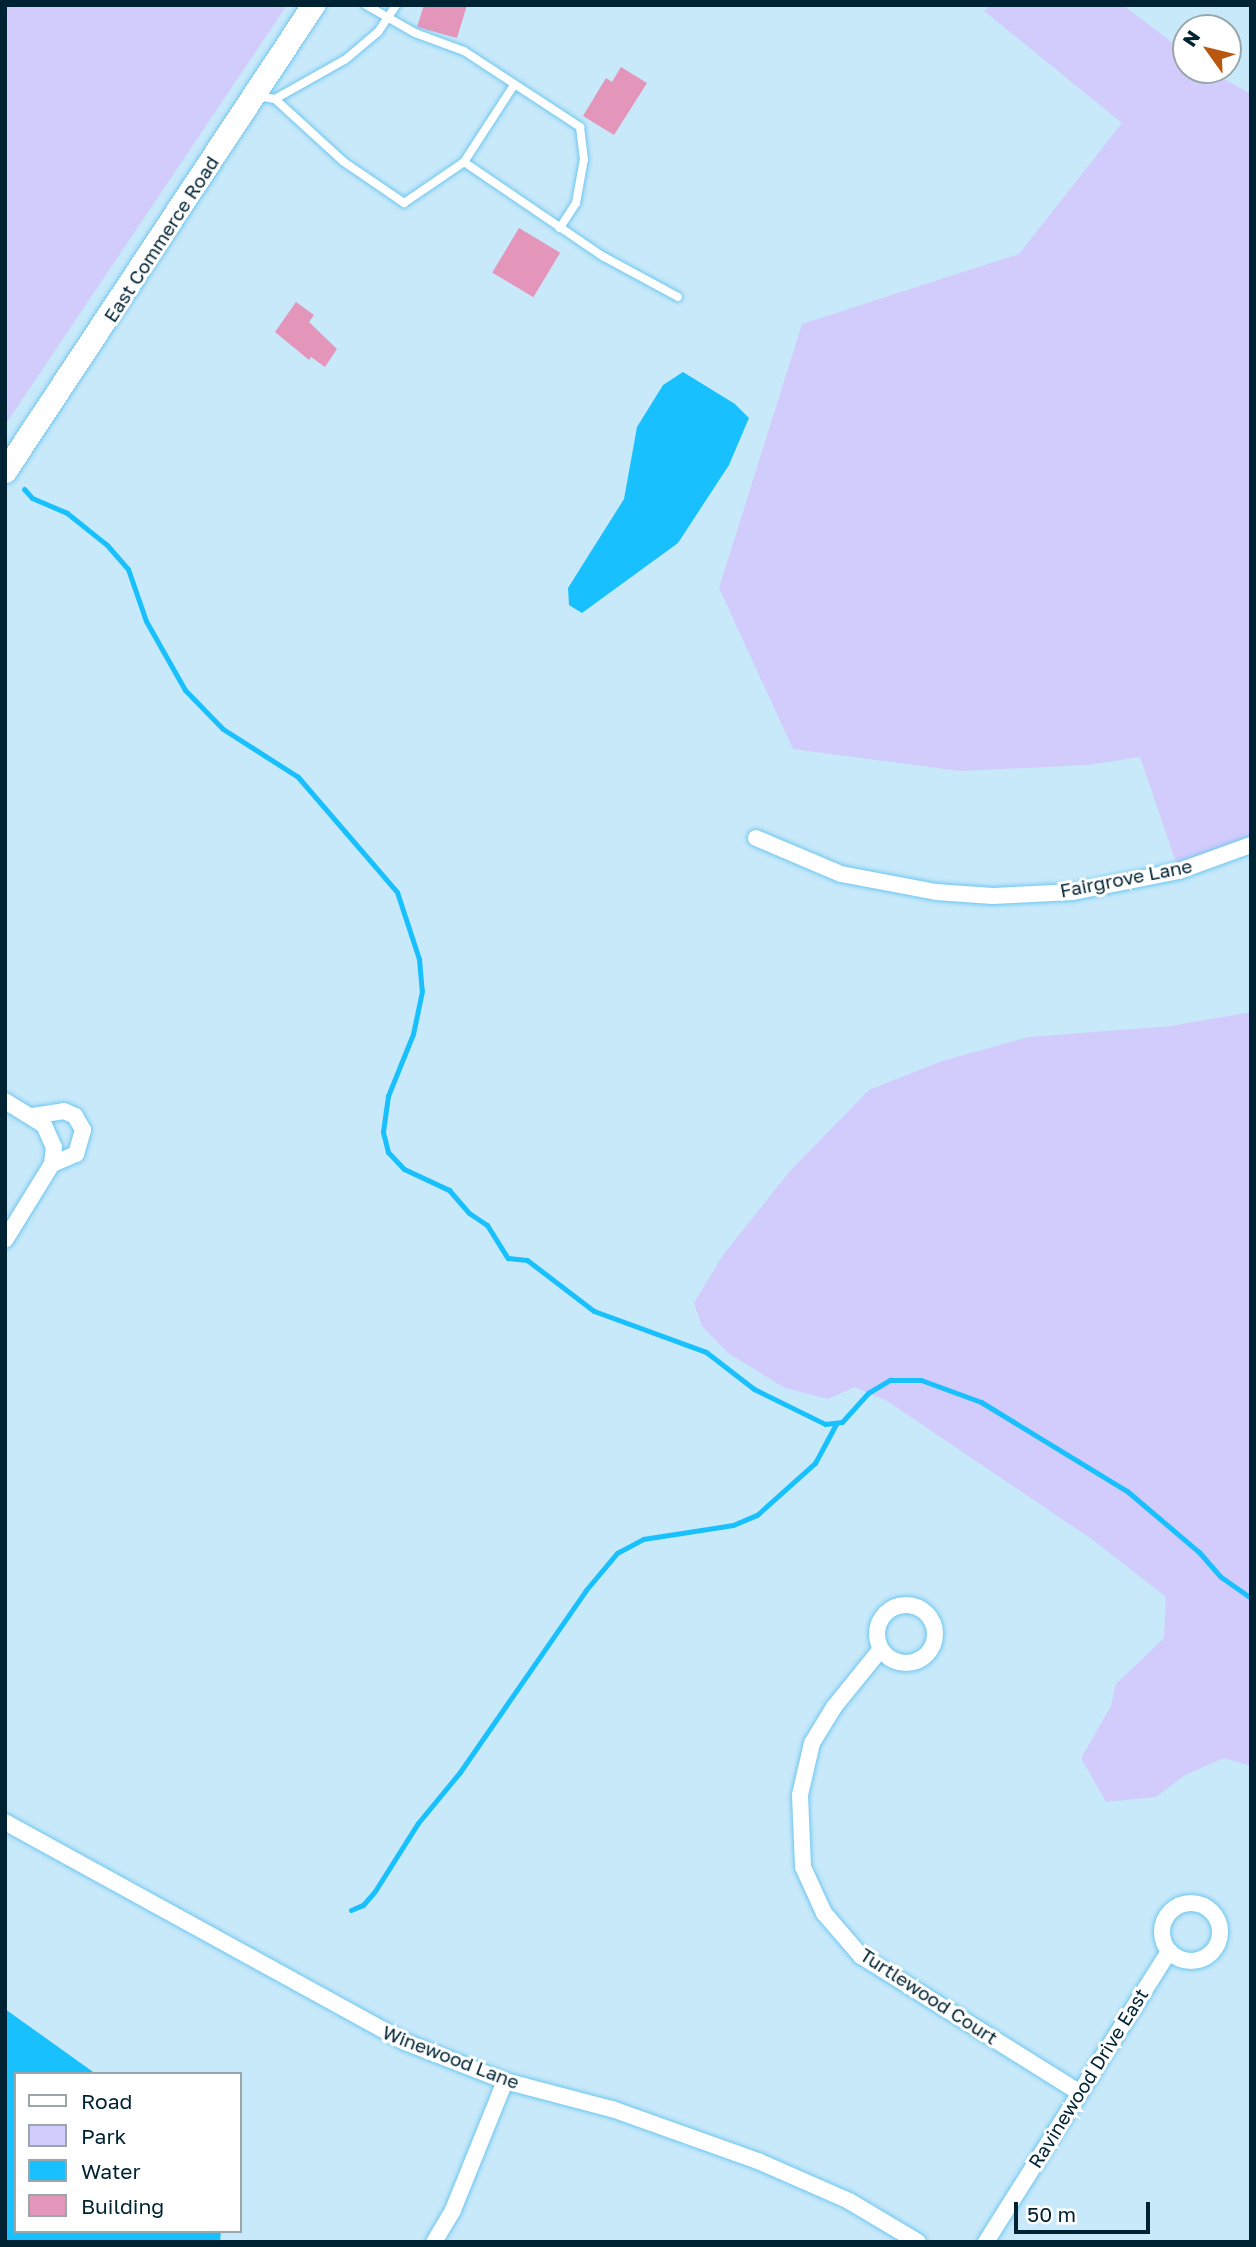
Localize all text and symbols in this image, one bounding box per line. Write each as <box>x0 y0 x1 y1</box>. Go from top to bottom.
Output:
north arrow <box>1172 14 1242 84</box>
text: N <box>1177 26 1204 51</box>
street label: East Commerce Road <box>99 152 223 326</box>
street label: Fairgrove Lane <box>1058 854 1194 902</box>
street label: Turtlewood Court <box>856 1943 1002 2049</box>
street label: Ravinewood Drive East <box>1023 1984 1153 2172</box>
street label: Winewood Lane <box>379 2020 523 2094</box>
legend <box>14 2072 242 2233</box>
text: Road <box>81 2088 132 2114</box>
text: Park <box>81 2123 126 2149</box>
text: Water <box>81 2158 141 2184</box>
scale bar <box>1018 2188 1154 2232</box>
text: Building <box>81 2193 164 2219</box>
text: 50 m <box>1027 2201 1076 2227</box>

